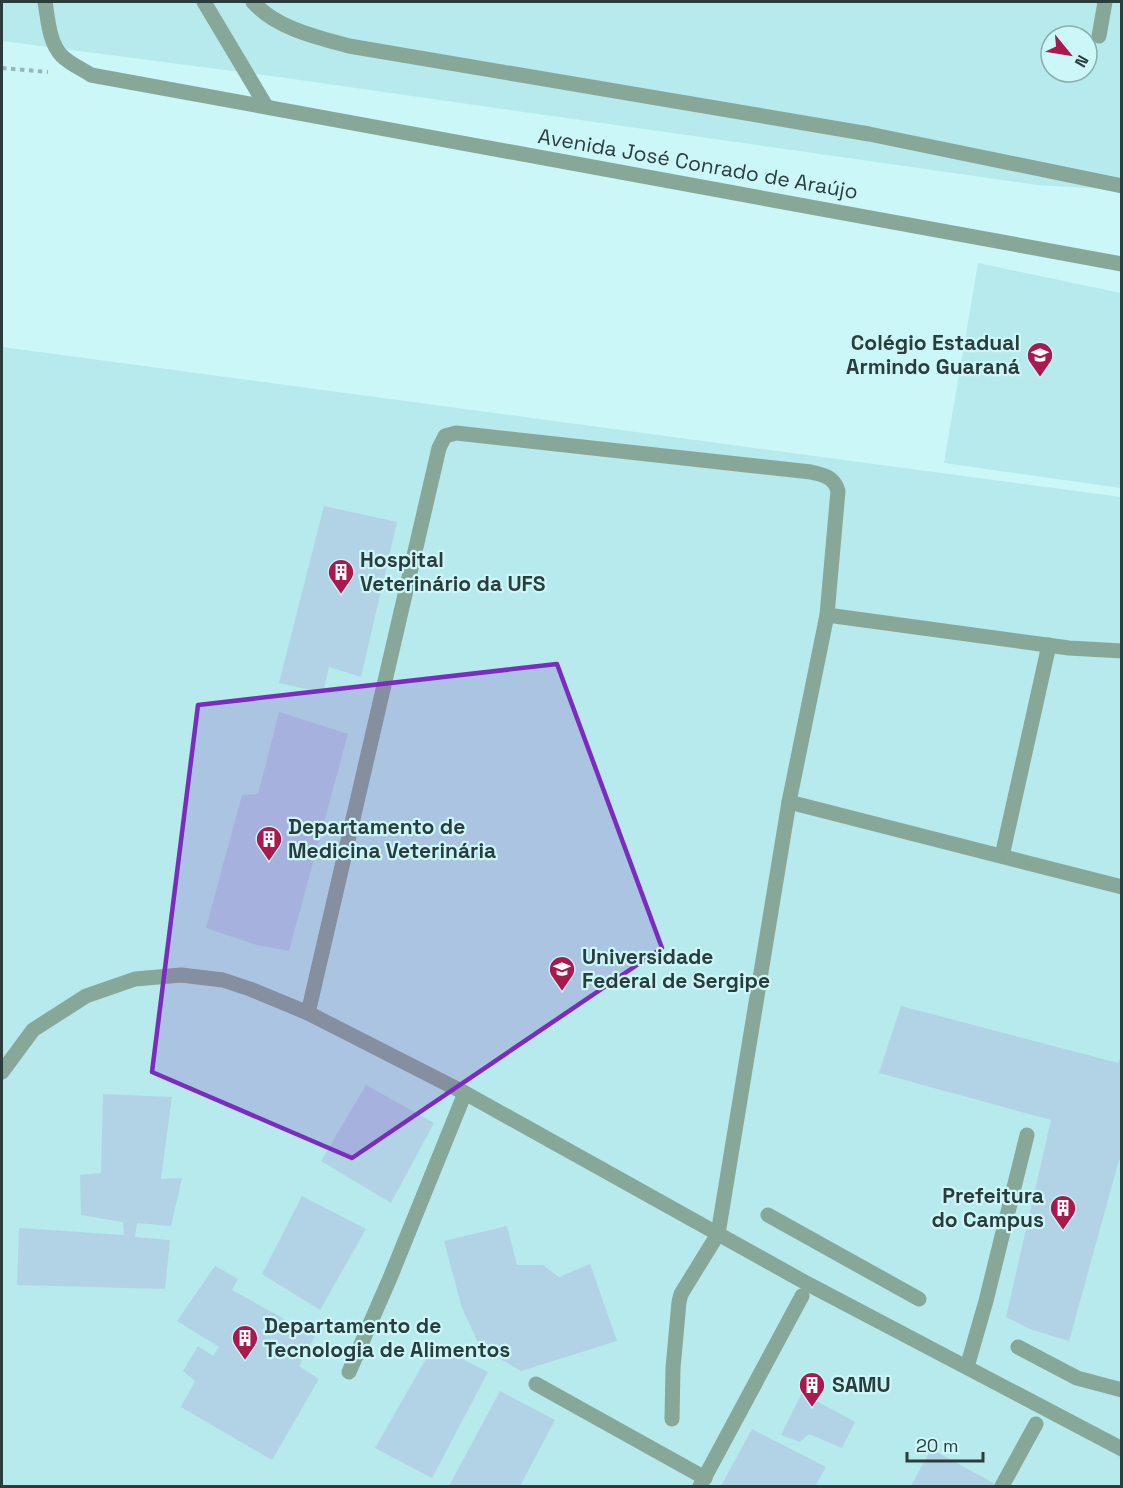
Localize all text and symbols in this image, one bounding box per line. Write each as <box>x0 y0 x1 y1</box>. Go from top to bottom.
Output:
north arrow <box>1039 24 1099 84</box>
text: N <box>1070 51 1093 71</box>
street label: Avenida José Conrado de Araújo <box>536 122 860 205</box>
place label: Colégio Estadual Armindo Guaraná <box>846 329 1020 380</box>
school or university icon: Colégio Estadual Armindo Guaraná <box>1025 340 1055 378</box>
place label: Hospital Veterinário da UFS <box>360 546 546 597</box>
building icon: Hospital Veterinário da UFS <box>326 557 356 595</box>
place label: Departamento de Medicina Veterinária <box>288 813 496 864</box>
building icon: Departamento de Medicina Veterinária <box>254 824 284 862</box>
place label: Universidade Federal de Sergipe <box>582 943 770 994</box>
school or university icon: Universidade Federal de Sergipe <box>547 954 577 992</box>
place label: Prefeitura do Campus <box>931 1182 1044 1233</box>
building icon: Prefeitura do Campus <box>1048 1193 1078 1231</box>
place label: Departamento de Tecnologia de Alimentos <box>264 1312 510 1363</box>
building icon: Departamento de Tecnologia de Alimentos <box>230 1323 260 1361</box>
building icon: SAMU <box>797 1370 827 1408</box>
place label: SAMU <box>832 1371 891 1398</box>
scale bar <box>907 1425 984 1463</box>
text: 20 m <box>916 1434 959 1457</box>

